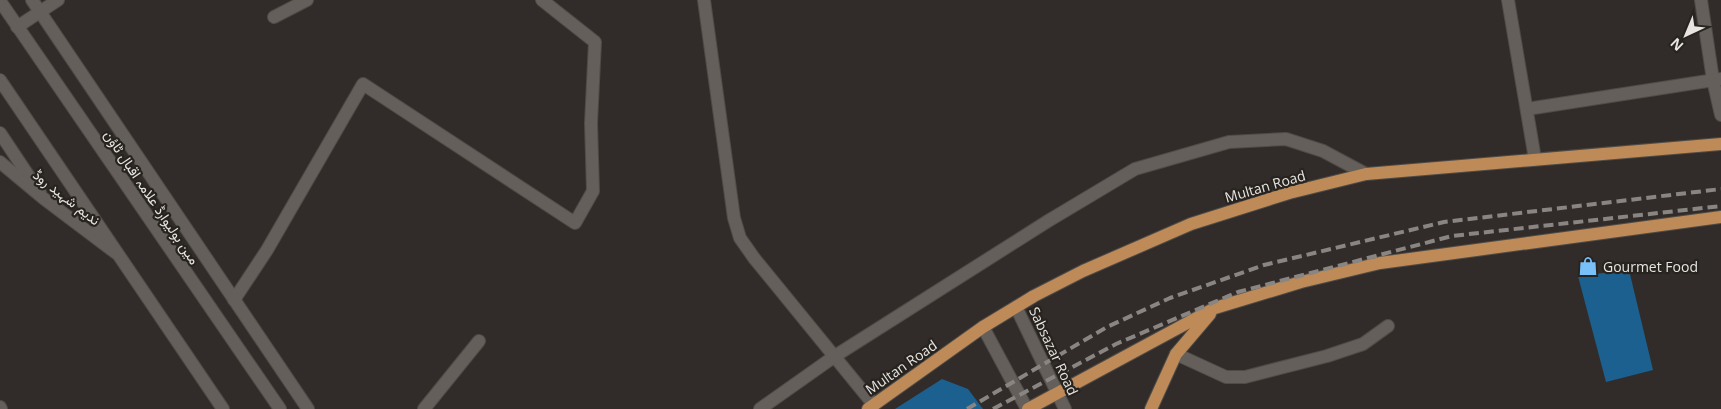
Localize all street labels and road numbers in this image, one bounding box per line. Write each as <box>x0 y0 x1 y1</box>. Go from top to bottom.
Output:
street label: مین بولیوارڈ علامہ اقبال ٹاؤن <box>99 126 204 268</box>
street label: ندیم شہید روڈ <box>30 165 104 229</box>
street label: Multan Road <box>1222 165 1308 207</box>
street label: Sabsazar Road <box>1025 304 1083 398</box>
street label: Multan Road <box>862 335 940 399</box>

